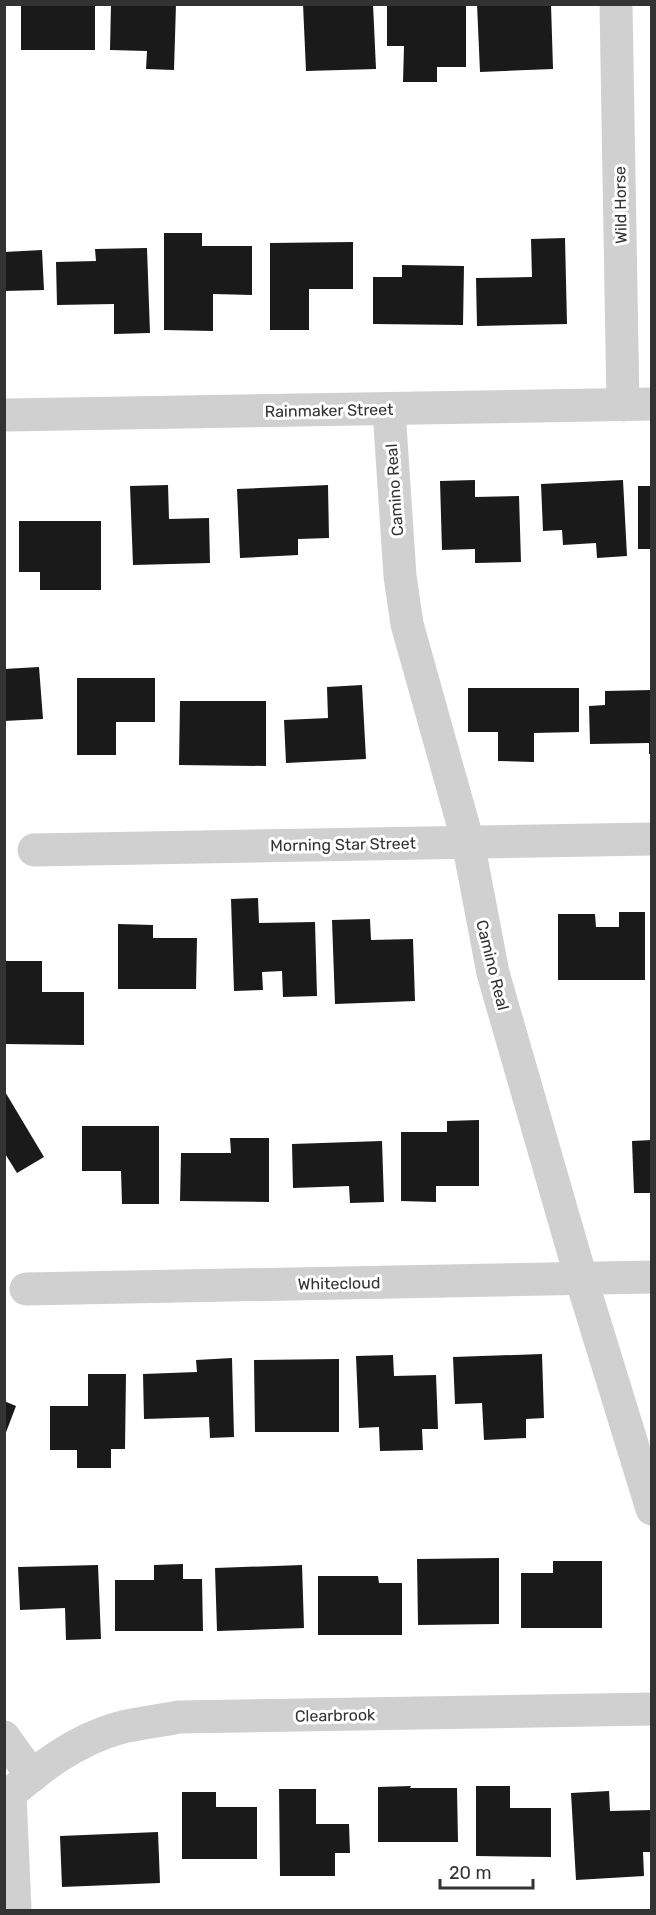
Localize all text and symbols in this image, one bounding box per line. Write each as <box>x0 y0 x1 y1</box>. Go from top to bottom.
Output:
street label: Wild Horse <box>610 166 631 244</box>
street label: Rainmaker Street <box>265 400 393 421</box>
street label: Camino Real <box>382 443 407 537</box>
street label: Morning Star Street <box>270 834 416 855</box>
street label: Camino Real <box>472 918 513 1012</box>
street label: Whitecloud <box>297 1273 381 1294</box>
street label: Clearbrook <box>295 1705 376 1726</box>
scale bar <box>440 1852 533 1890</box>
text: 20 m <box>449 1862 491 1884</box>

